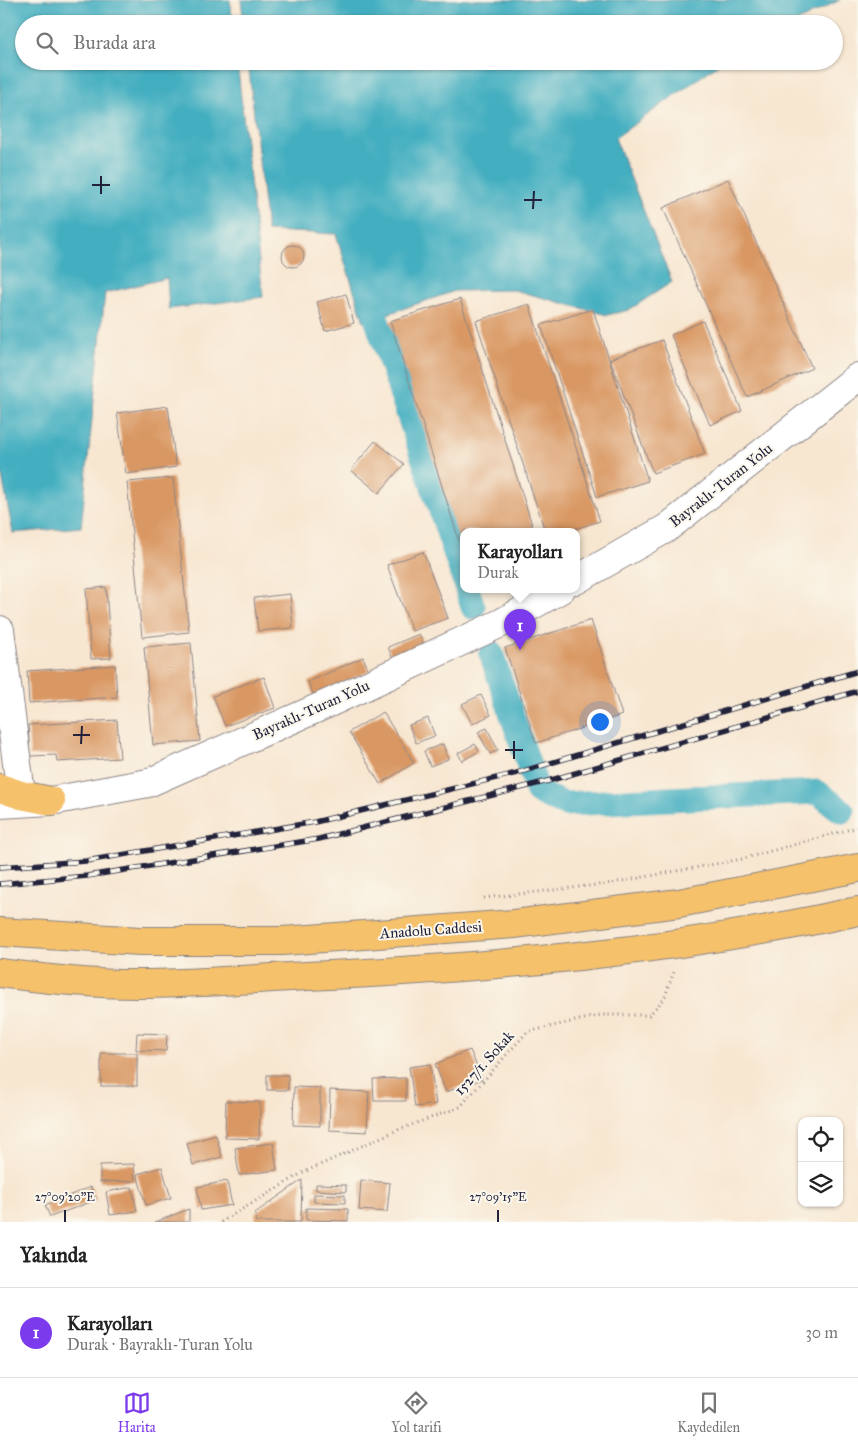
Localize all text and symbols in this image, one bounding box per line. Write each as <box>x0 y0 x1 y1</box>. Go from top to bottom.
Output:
search box <box>15 15 843 70</box>
icon: search <box>33 29 61 57</box>
text: Burada ara <box>73 31 156 54</box>
street label: Bayraklı-Turan Yolu <box>666 439 776 531</box>
popup <box>460 528 580 593</box>
text: Karayolları <box>477 540 563 563</box>
text: Durak <box>477 563 519 582</box>
pin: 1 <box>504 609 536 650</box>
street label: Bayraklı-Turan Yolu <box>250 676 372 744</box>
your location <box>587 709 613 735</box>
street label: Anadolu Caddesi <box>378 917 483 943</box>
street label: 1527/1. Sokak <box>450 1027 518 1099</box>
map controls <box>798 1117 843 1207</box>
button: locate <box>798 1117 843 1162</box>
button: layers <box>798 1162 843 1207</box>
text: 27°09'20"E <box>35 1190 95 1204</box>
text: 27°09'15"E <box>469 1190 527 1204</box>
text: Yakında <box>20 1242 87 1268</box>
text: Karayolları <box>67 1312 152 1335</box>
text: 1 <box>33 1323 39 1342</box>
text: 30 m <box>805 1323 838 1342</box>
text: Durak · Bayraklı-Turan Yolu <box>67 1335 253 1354</box>
tab: Harita <box>118 1389 156 1436</box>
tab: Yol tarifi <box>391 1389 442 1436</box>
tab: Kaydedilen <box>677 1389 740 1436</box>

